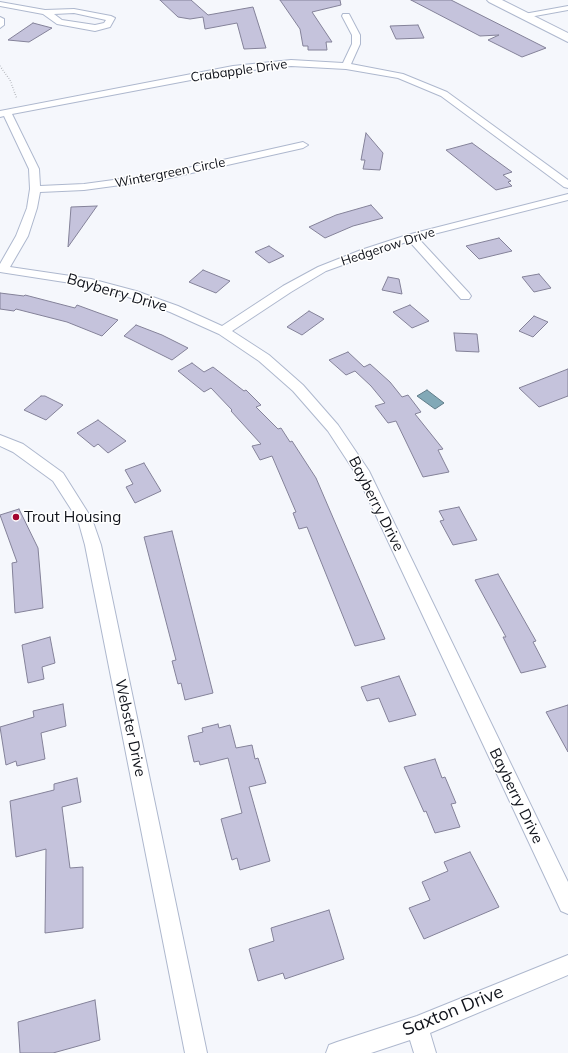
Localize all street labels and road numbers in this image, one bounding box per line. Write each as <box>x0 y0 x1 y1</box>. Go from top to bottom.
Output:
street label: Crabapple Drive <box>190 56 288 86</box>
street label: Wintergreen Circle <box>113 155 227 191</box>
street label: Hedgerow Drive <box>339 224 437 270</box>
street label: Bayberry Drive <box>65 270 169 316</box>
street label: Bayberry Drive <box>344 454 408 554</box>
street label: Webster Drive <box>111 678 149 778</box>
street label: Bayberry Drive <box>485 745 547 847</box>
street label: Saxton Drive <box>399 981 507 1041</box>

